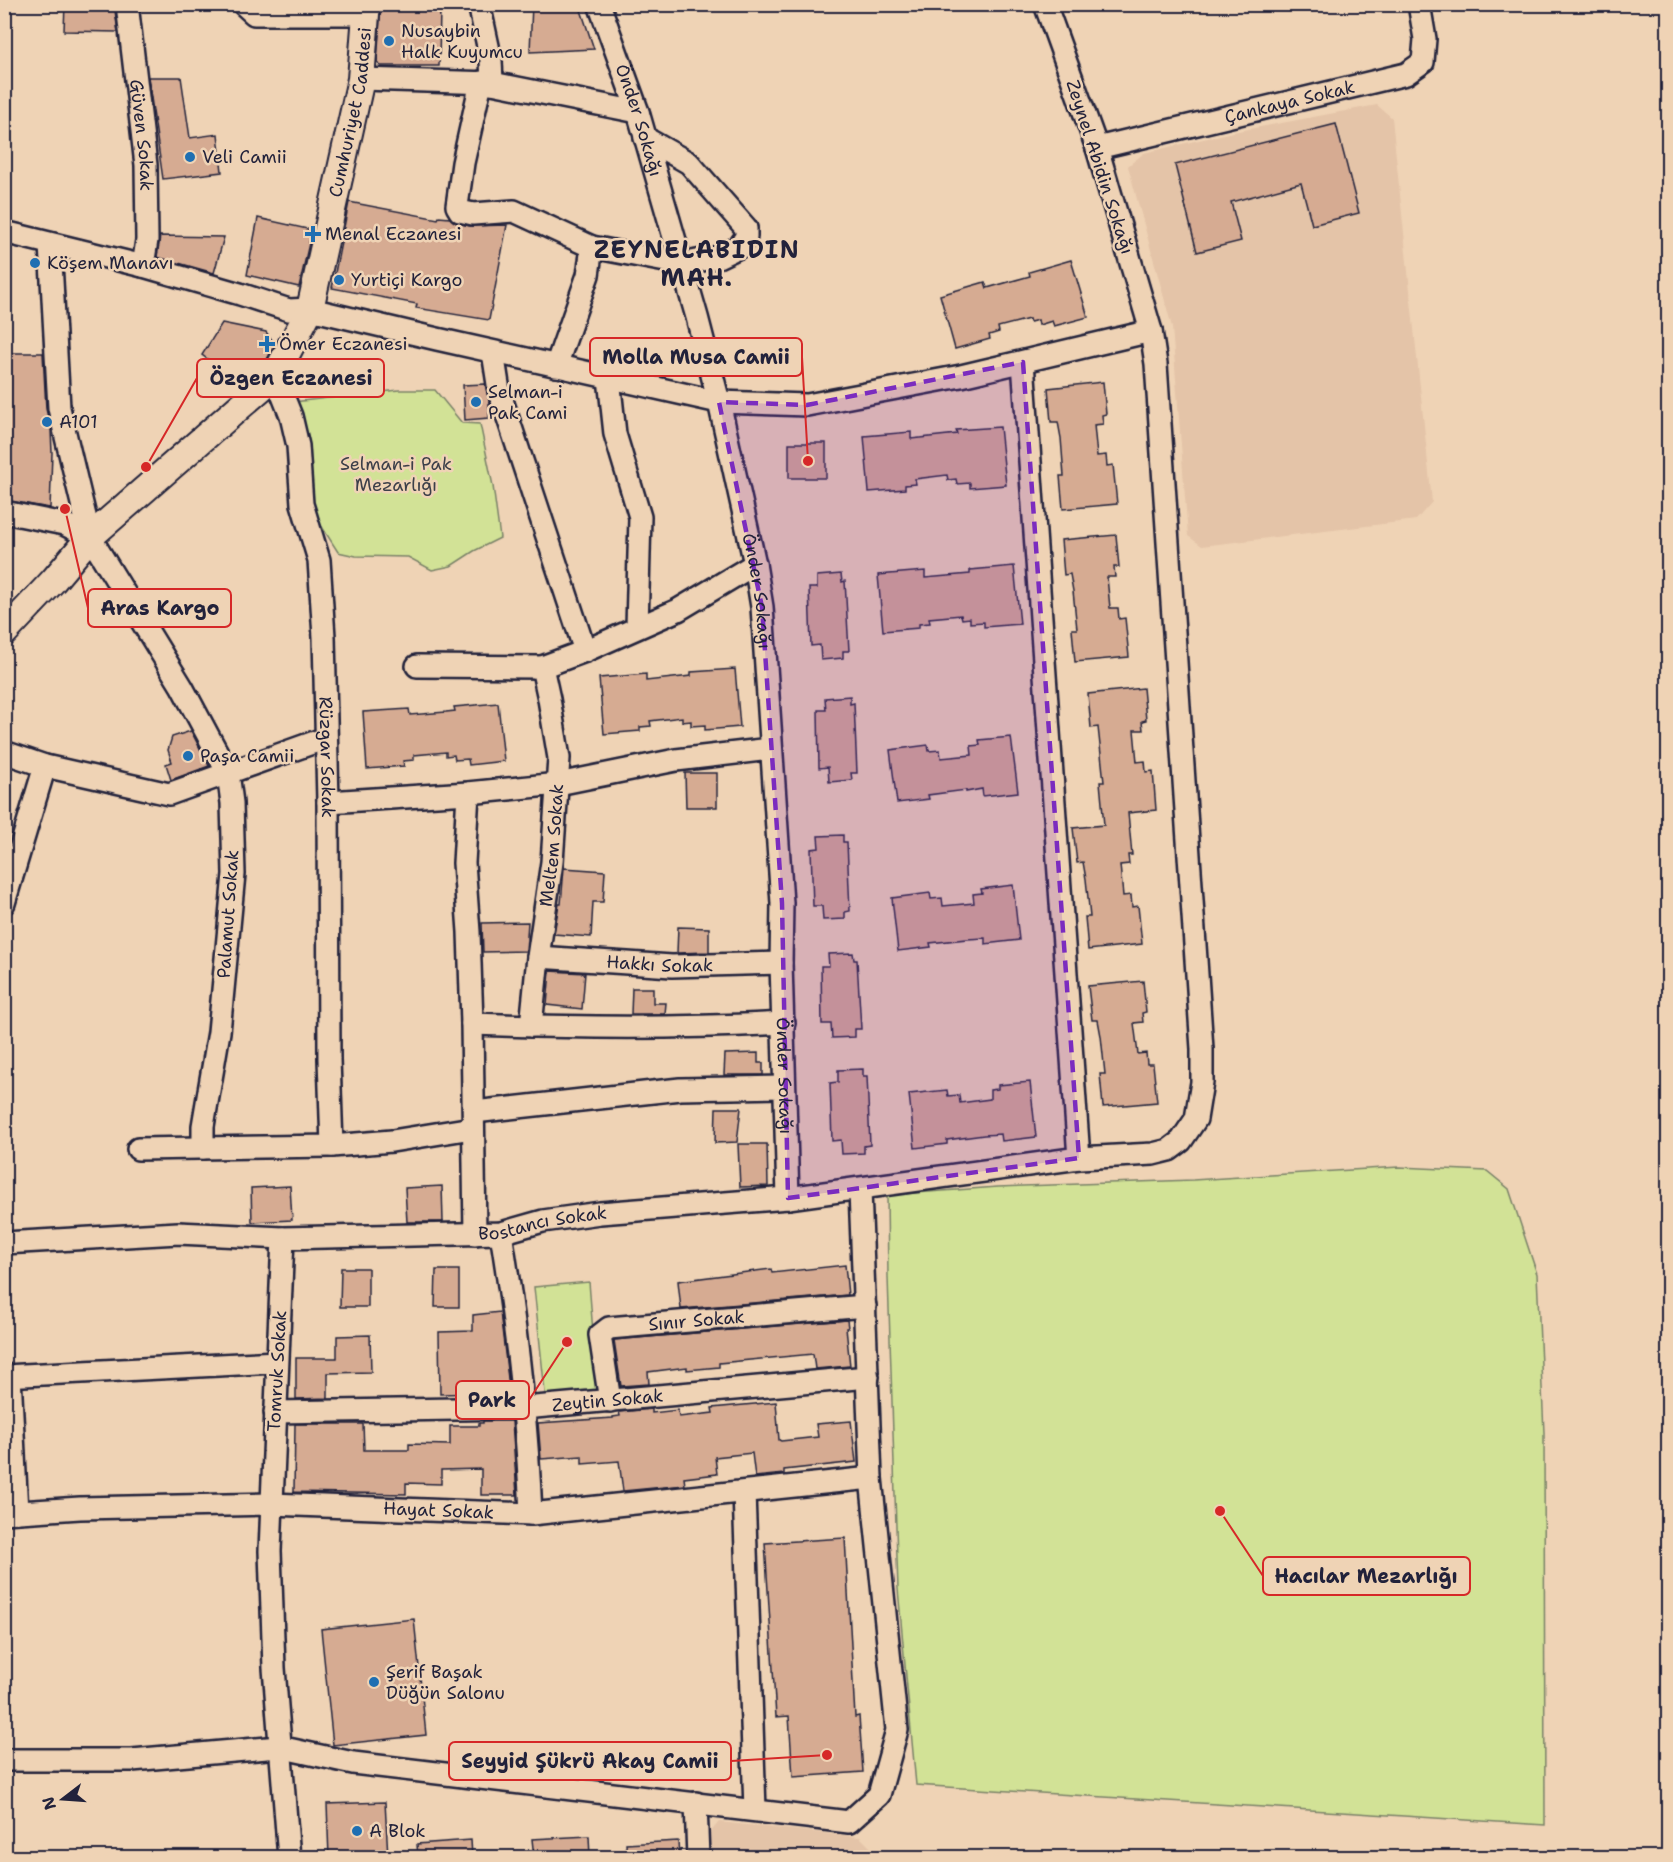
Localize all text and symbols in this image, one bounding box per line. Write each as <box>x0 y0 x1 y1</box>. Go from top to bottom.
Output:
place label: Nusaybin Halk Kuyumcu <box>401 19 523 64</box>
street label: Cumhuriyet Caddesi <box>323 26 377 199</box>
marker: Nusaybin Halk Kuyumcu <box>382 34 396 48</box>
street label: Önder Sokağı <box>610 61 668 179</box>
street label: Çankaya Sokak <box>1222 75 1357 129</box>
street label: Zeynel Abidin Sokağı <box>1060 77 1140 257</box>
street label: Güven Sokak <box>124 78 158 191</box>
place label: Veli Camii <box>202 145 287 169</box>
marker: Veli Camii <box>183 150 197 164</box>
place label: Menal Eczanesi <box>325 222 462 246</box>
marker: Menal Eczanesi <box>306 227 320 241</box>
district label: ZEYNELABIDIN MAH. <box>594 234 800 294</box>
place label: Köşem Manavı <box>47 251 174 275</box>
marker: Köşem Manavı <box>28 256 42 270</box>
place label: Yurtiçi Kargo <box>351 268 462 292</box>
marker: Yurtiçi Kargo <box>332 273 346 287</box>
place label: Ömer Eczanesi <box>279 332 408 356</box>
marker: Ömer Eczanesi <box>260 337 274 351</box>
callout: Molla Musa Camii <box>590 338 802 376</box>
text: Molla Musa Camii <box>602 344 790 370</box>
callout: Özgen Eczanesi <box>197 359 384 397</box>
text: Özgen Eczanesi <box>209 365 373 391</box>
place label: Selman-i Pak Cami <box>488 380 568 425</box>
marker: Selman-i Pak Cami <box>469 395 483 409</box>
place label: A101 <box>59 410 98 434</box>
marker: A101 <box>40 415 54 429</box>
park label: Selman-i Pak Mezarlığı <box>340 452 452 497</box>
street label: Önder Sokağı <box>736 531 777 650</box>
callout: Aras Kargo <box>88 589 231 627</box>
text: Aras Kargo <box>100 595 220 621</box>
street label: Rüzgar Sokak <box>313 696 340 818</box>
place label: Paşa Camii <box>200 744 294 768</box>
marker: Paşa Camii <box>181 749 195 763</box>
street label: Meltem Sokak <box>534 783 569 908</box>
street label: Palamut Sokak <box>212 849 244 979</box>
street label: Hakkı Sokak <box>605 950 714 978</box>
street label: Önder Sokağı <box>771 1017 798 1135</box>
street label: Bostancı Sokak <box>478 1200 608 1246</box>
street label: Sınır Sokak <box>647 1304 746 1337</box>
street label: Tomruk Sokak <box>262 1310 292 1432</box>
callout: Park <box>456 1381 529 1419</box>
street label: Zeytin Sokak <box>551 1383 664 1417</box>
text: Park <box>468 1387 516 1413</box>
street label: Hayat Sokak <box>383 1496 495 1525</box>
callout: Hacılar Mezarlığı <box>1263 1557 1470 1595</box>
text: Hacılar Mezarlığı <box>1274 1563 1458 1589</box>
place label: Şerif Başak Düğün Salonu <box>386 1660 505 1705</box>
marker: Şerif Başak Düğün Salonu <box>367 1675 381 1689</box>
callout: Seyyid Şükrü Akay Camii <box>449 1742 731 1780</box>
text: Seyyid Şükrü Akay Camii <box>461 1748 719 1774</box>
north arrow <box>33 1769 93 1829</box>
text: N <box>37 1794 61 1812</box>
place label: A Blok <box>369 1819 426 1843</box>
marker: A Blok <box>350 1824 364 1838</box>

